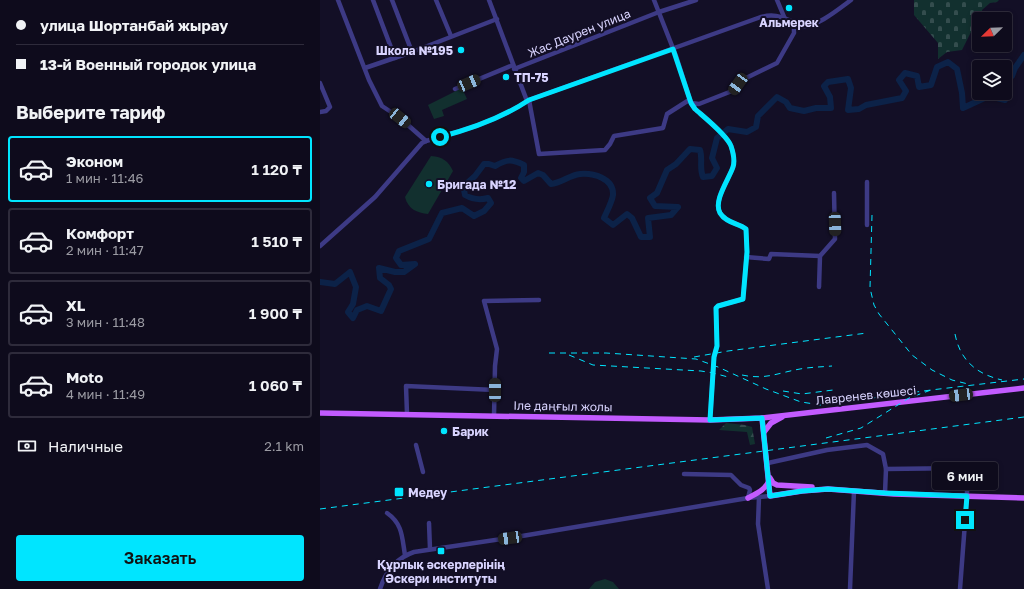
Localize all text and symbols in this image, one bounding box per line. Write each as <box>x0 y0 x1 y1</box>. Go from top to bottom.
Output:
marker: Альмерек <box>784 3 794 13</box>
street label: Жас Даурен улица <box>525 6 633 60</box>
north arrow <box>972 12 1012 52</box>
map controls <box>972 12 1012 100</box>
place label: Альмерек <box>759 15 819 30</box>
text: улица Шортанбай жырау <box>40 16 228 34</box>
place label: Школа №195 <box>376 43 453 58</box>
marker: Школа №195 <box>456 45 466 55</box>
text: 13-й Военный городок улица <box>40 55 256 73</box>
button: layers <box>972 60 1012 100</box>
place label: ТП-75 <box>514 70 549 85</box>
car <box>726 71 750 97</box>
marker: ТП-75 <box>501 72 511 82</box>
car <box>456 73 482 93</box>
text: Выберите тариф <box>16 101 165 123</box>
car <box>387 106 413 130</box>
route start <box>431 128 449 146</box>
icon: car <box>18 151 54 187</box>
text: Эконом <box>66 152 123 170</box>
text: 1 120 ₸ <box>251 160 302 178</box>
text: 1 мин · 11:46 <box>66 170 143 186</box>
place label: Бригада №12 <box>437 177 516 192</box>
marker: Бригада №12 <box>424 179 434 189</box>
car <box>829 212 841 236</box>
icon: car <box>18 223 54 259</box>
text: Комфорт <box>66 224 134 242</box>
text: 1 510 ₸ <box>251 232 302 250</box>
text: 2 мин · 11:47 <box>66 242 144 258</box>
icon: car <box>18 295 54 331</box>
text: XL <box>66 296 85 314</box>
text: 1 900 ₸ <box>249 304 302 322</box>
text: 3 мин · 11:48 <box>66 314 145 330</box>
icon: car <box>18 367 54 403</box>
text: Moto <box>66 368 103 386</box>
text: 1 060 ₸ <box>249 376 302 394</box>
car <box>489 378 501 402</box>
street label: Лавренев көшесі <box>815 382 917 408</box>
text: 4 мин · 11:49 <box>66 386 145 402</box>
car <box>948 388 974 402</box>
street label: Іле даңғыл жолы <box>513 398 613 414</box>
place label: Барик <box>452 424 489 439</box>
marker: Барик <box>439 426 449 436</box>
icon: cash <box>16 435 38 457</box>
text: Наличные <box>48 437 123 455</box>
text: 2.1 km <box>264 438 304 454</box>
callout: 6 мин <box>932 462 998 490</box>
text: 6 мин <box>947 468 983 484</box>
place label: Медеу <box>408 485 448 500</box>
marker: Медеу <box>393 486 405 498</box>
route end <box>956 511 974 529</box>
car <box>497 530 523 546</box>
button: Заказать <box>16 535 304 581</box>
marker: Құрлық әскерлерінің Әскери институты <box>436 546 446 556</box>
place label: Құрлық әскерлерінің Әскери институты <box>377 557 505 586</box>

